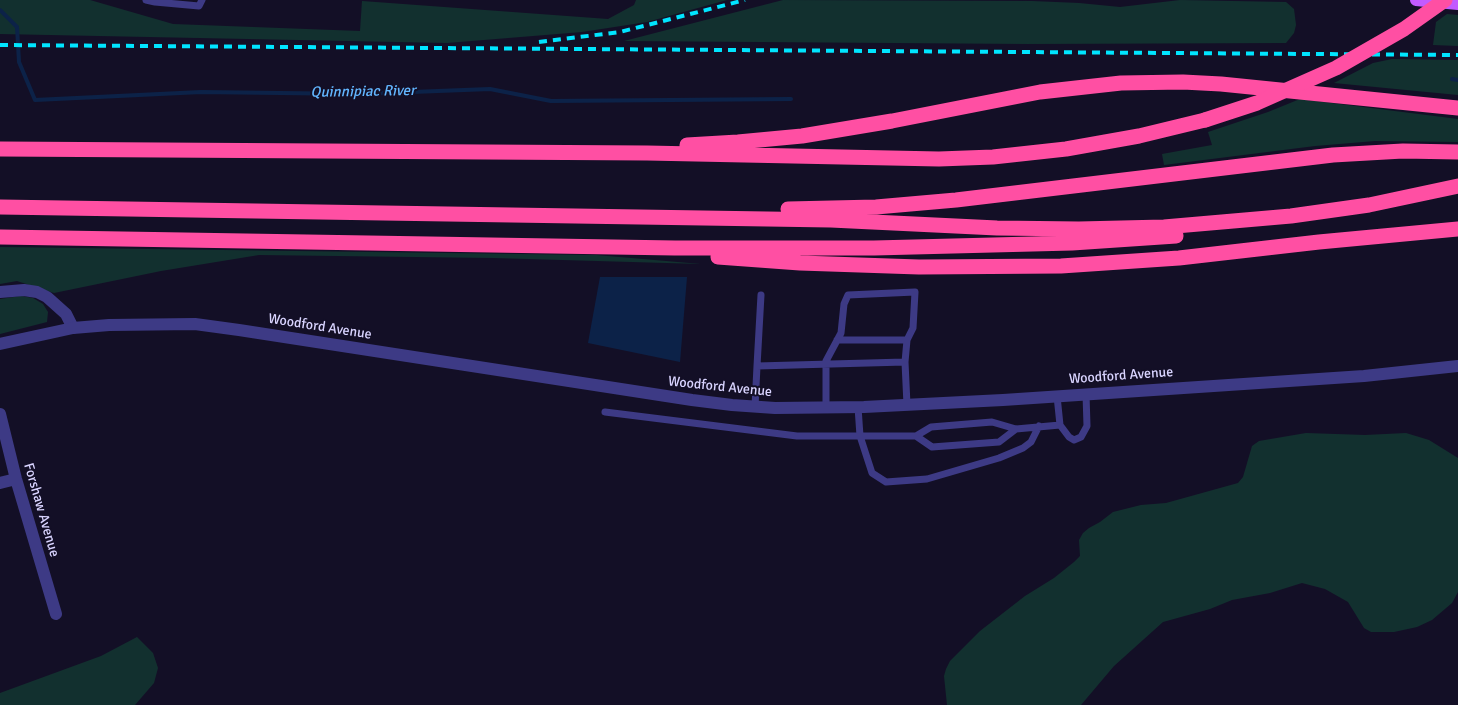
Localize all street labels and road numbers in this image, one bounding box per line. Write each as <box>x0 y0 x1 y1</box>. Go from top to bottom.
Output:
street label: Woodford Avenue <box>267 311 373 343</box>
street label: Woodford Avenue <box>1068 364 1174 388</box>
street label: Woodford Avenue <box>667 373 773 401</box>
street label: Forshaw Avenue <box>20 461 62 559</box>

